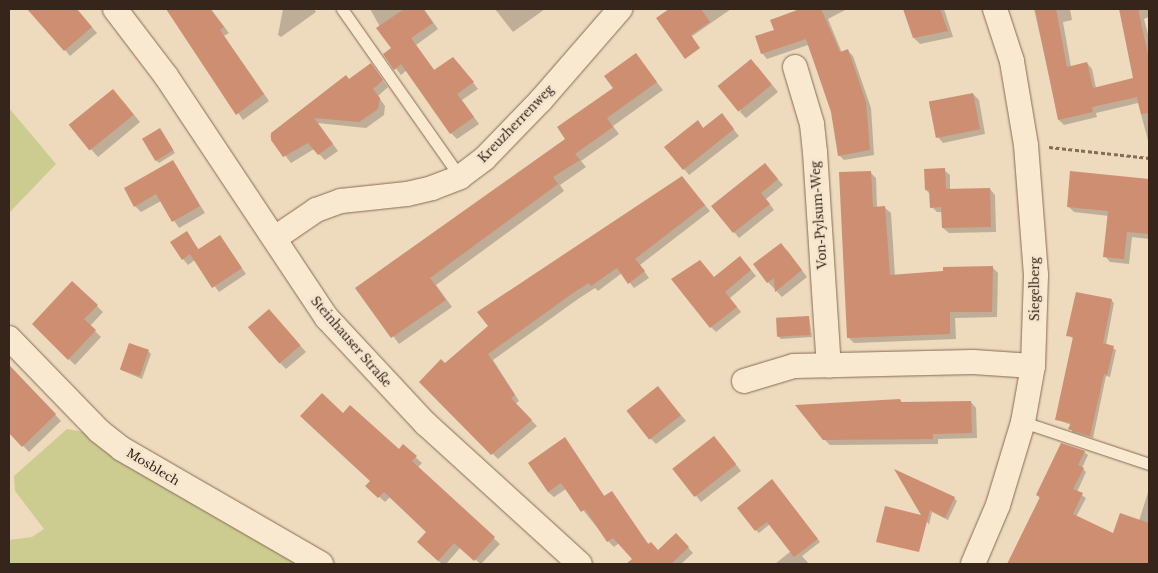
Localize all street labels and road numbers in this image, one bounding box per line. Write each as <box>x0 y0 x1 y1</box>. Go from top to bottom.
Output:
street label: Kreuzherrenweg <box>475 82 557 166</box>
street label: Von-Pylsum-Weg <box>808 160 830 270</box>
street label: Siegelberg <box>1028 257 1042 321</box>
street label: Steinhauser Straße <box>308 294 394 390</box>
street label: Mosblech <box>124 446 182 488</box>

